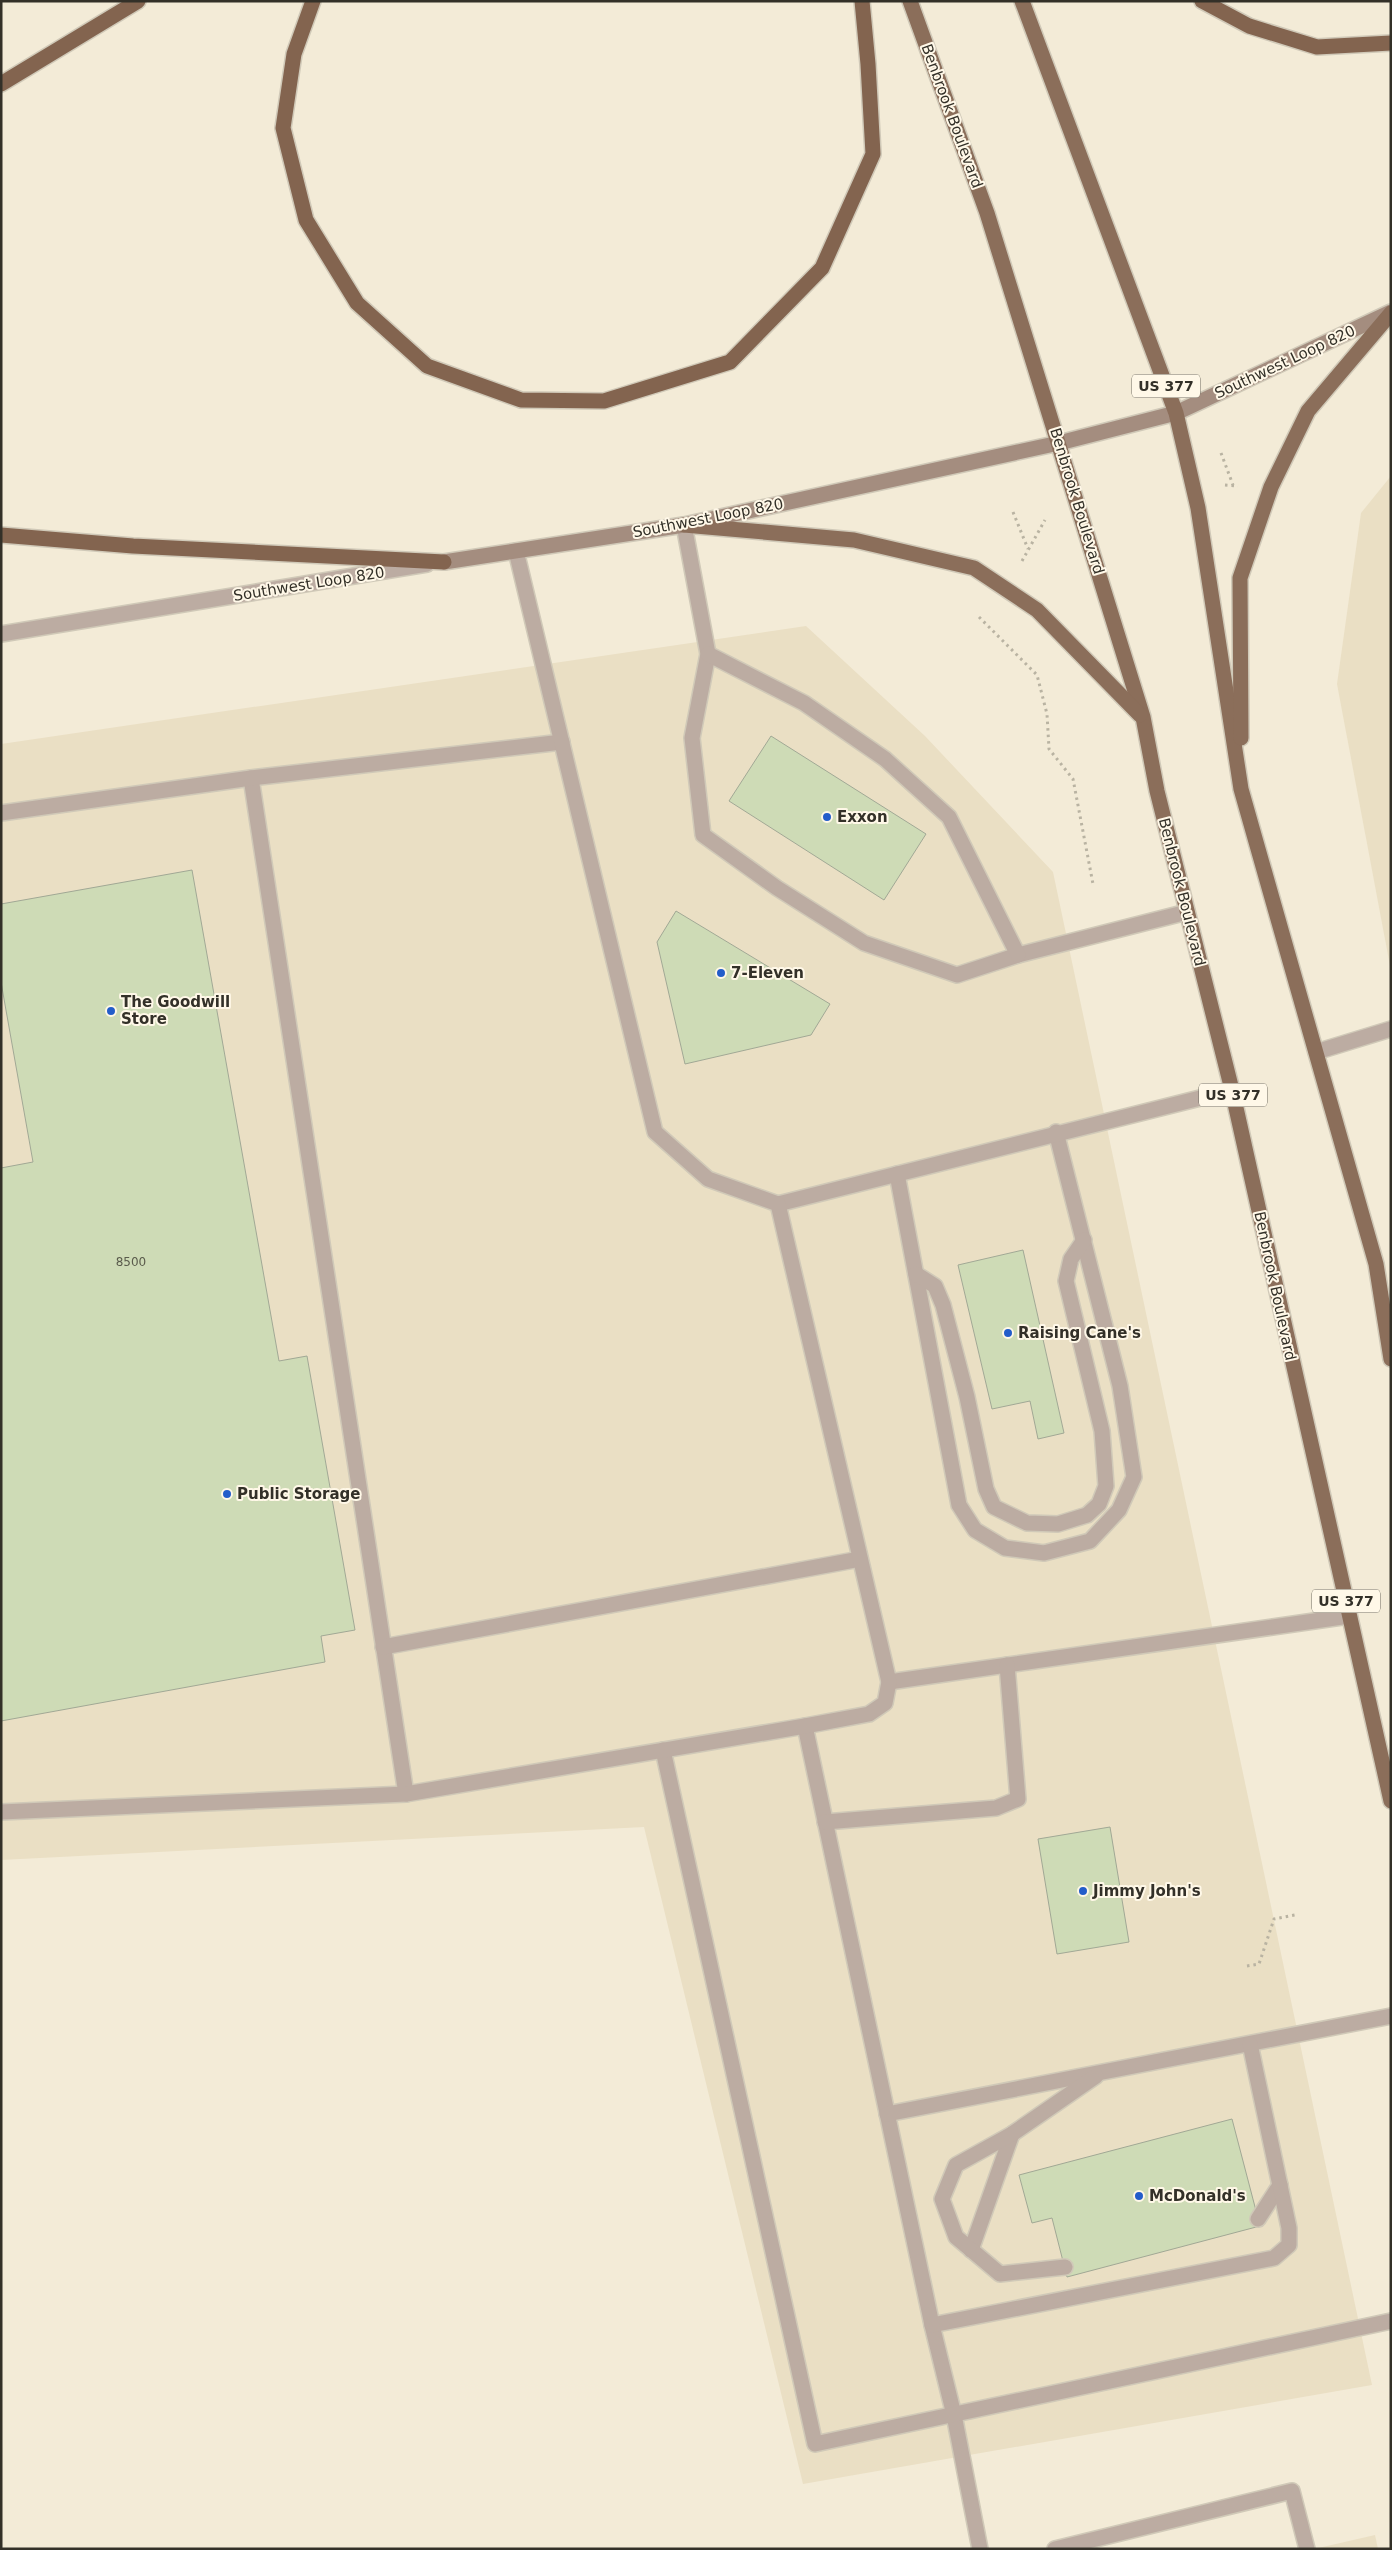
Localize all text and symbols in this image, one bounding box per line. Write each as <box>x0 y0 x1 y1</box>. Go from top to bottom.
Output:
street label: Benbrook Boulevard <box>918 41 986 191</box>
street label: Southwest Loop 820 <box>1212 322 1358 402</box>
road number: US 377 <box>1132 374 1200 398</box>
street label: Benbrook Boulevard <box>1046 426 1108 576</box>
street label: Southwest Loop 820 <box>631 495 785 541</box>
street label: Southwest Loop 820 <box>232 563 386 605</box>
place label: Exxon <box>837 808 888 826</box>
marker: Exxon <box>821 811 833 823</box>
street label: Benbrook Boulevard <box>1155 816 1209 968</box>
place label: 7-Eleven <box>731 964 804 982</box>
marker: 7-Eleven <box>715 967 727 979</box>
place label: The Goodwill Store <box>121 993 230 1028</box>
marker: The Goodwill Store <box>105 1005 117 1017</box>
road number: US 377 <box>1199 1084 1267 1106</box>
street label: Benbrook Boulevard <box>1250 1210 1300 1362</box>
house number: 8500 <box>116 1255 146 1269</box>
place label: Raising Cane's <box>1018 1324 1141 1342</box>
marker: Raising Cane's <box>1002 1327 1014 1339</box>
place label: Public Storage <box>237 1485 361 1503</box>
marker: Public Storage <box>221 1488 233 1500</box>
road number: US 377 <box>1312 1590 1380 1612</box>
place label: Jimmy John's <box>1092 1882 1201 1900</box>
marker: Jimmy John's <box>1077 1885 1089 1897</box>
place label: McDonald's <box>1149 2187 1246 2205</box>
marker: McDonald's <box>1133 2190 1145 2202</box>

